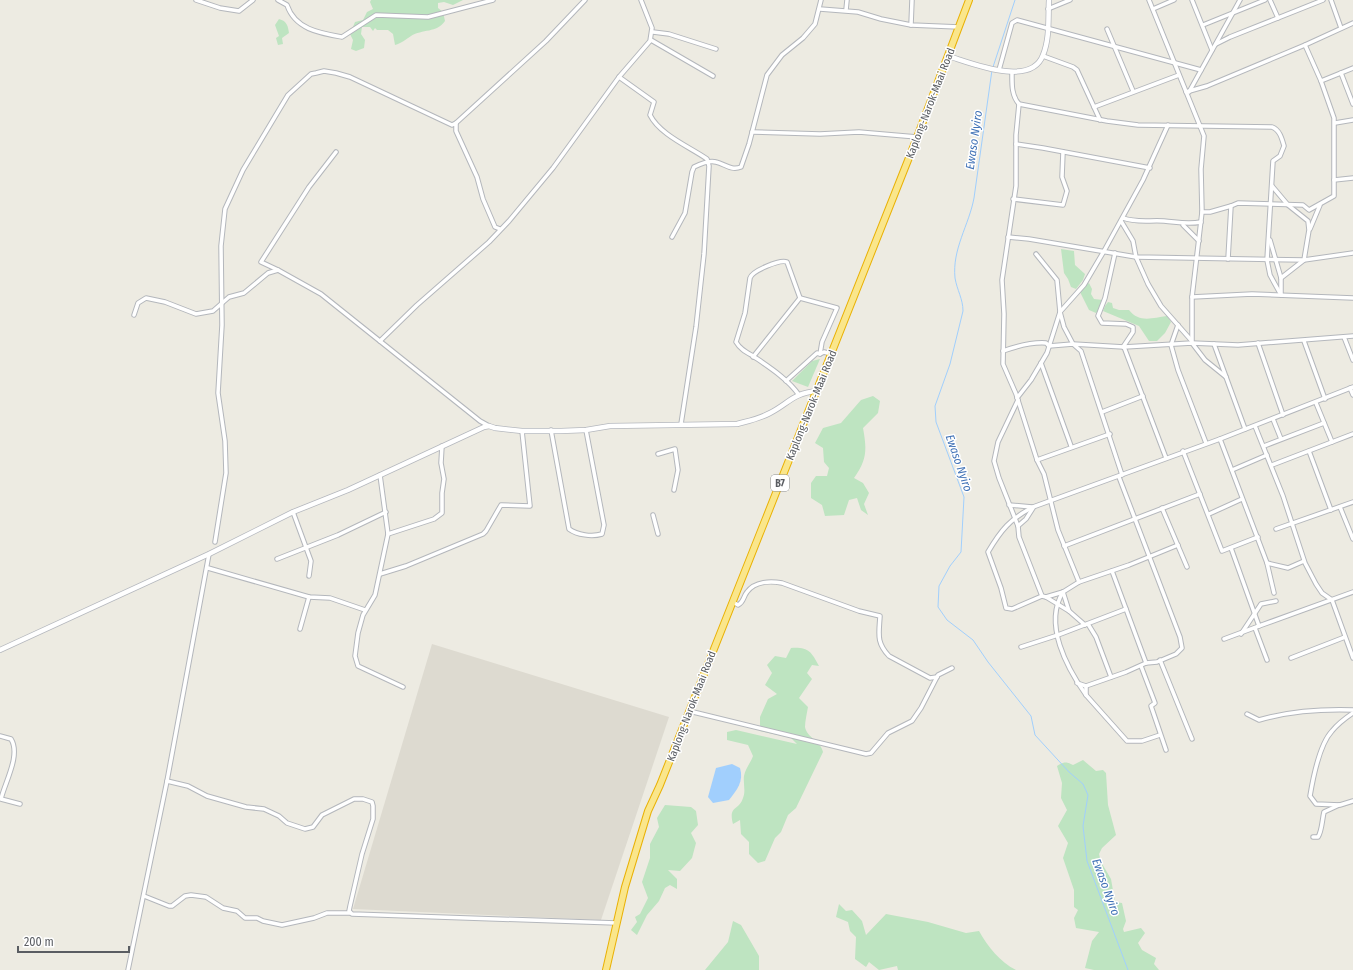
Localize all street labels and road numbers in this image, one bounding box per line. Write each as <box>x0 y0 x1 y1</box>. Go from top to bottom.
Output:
street label: Kaplong-Narok-Maai Road <box>903 46 958 160</box>
street label: Kaplong-Narok-Maai Road <box>783 348 839 462</box>
road number: B7 <box>771 475 789 491</box>
street label: Kaplong-Narok-Maai Road <box>664 649 719 763</box>

